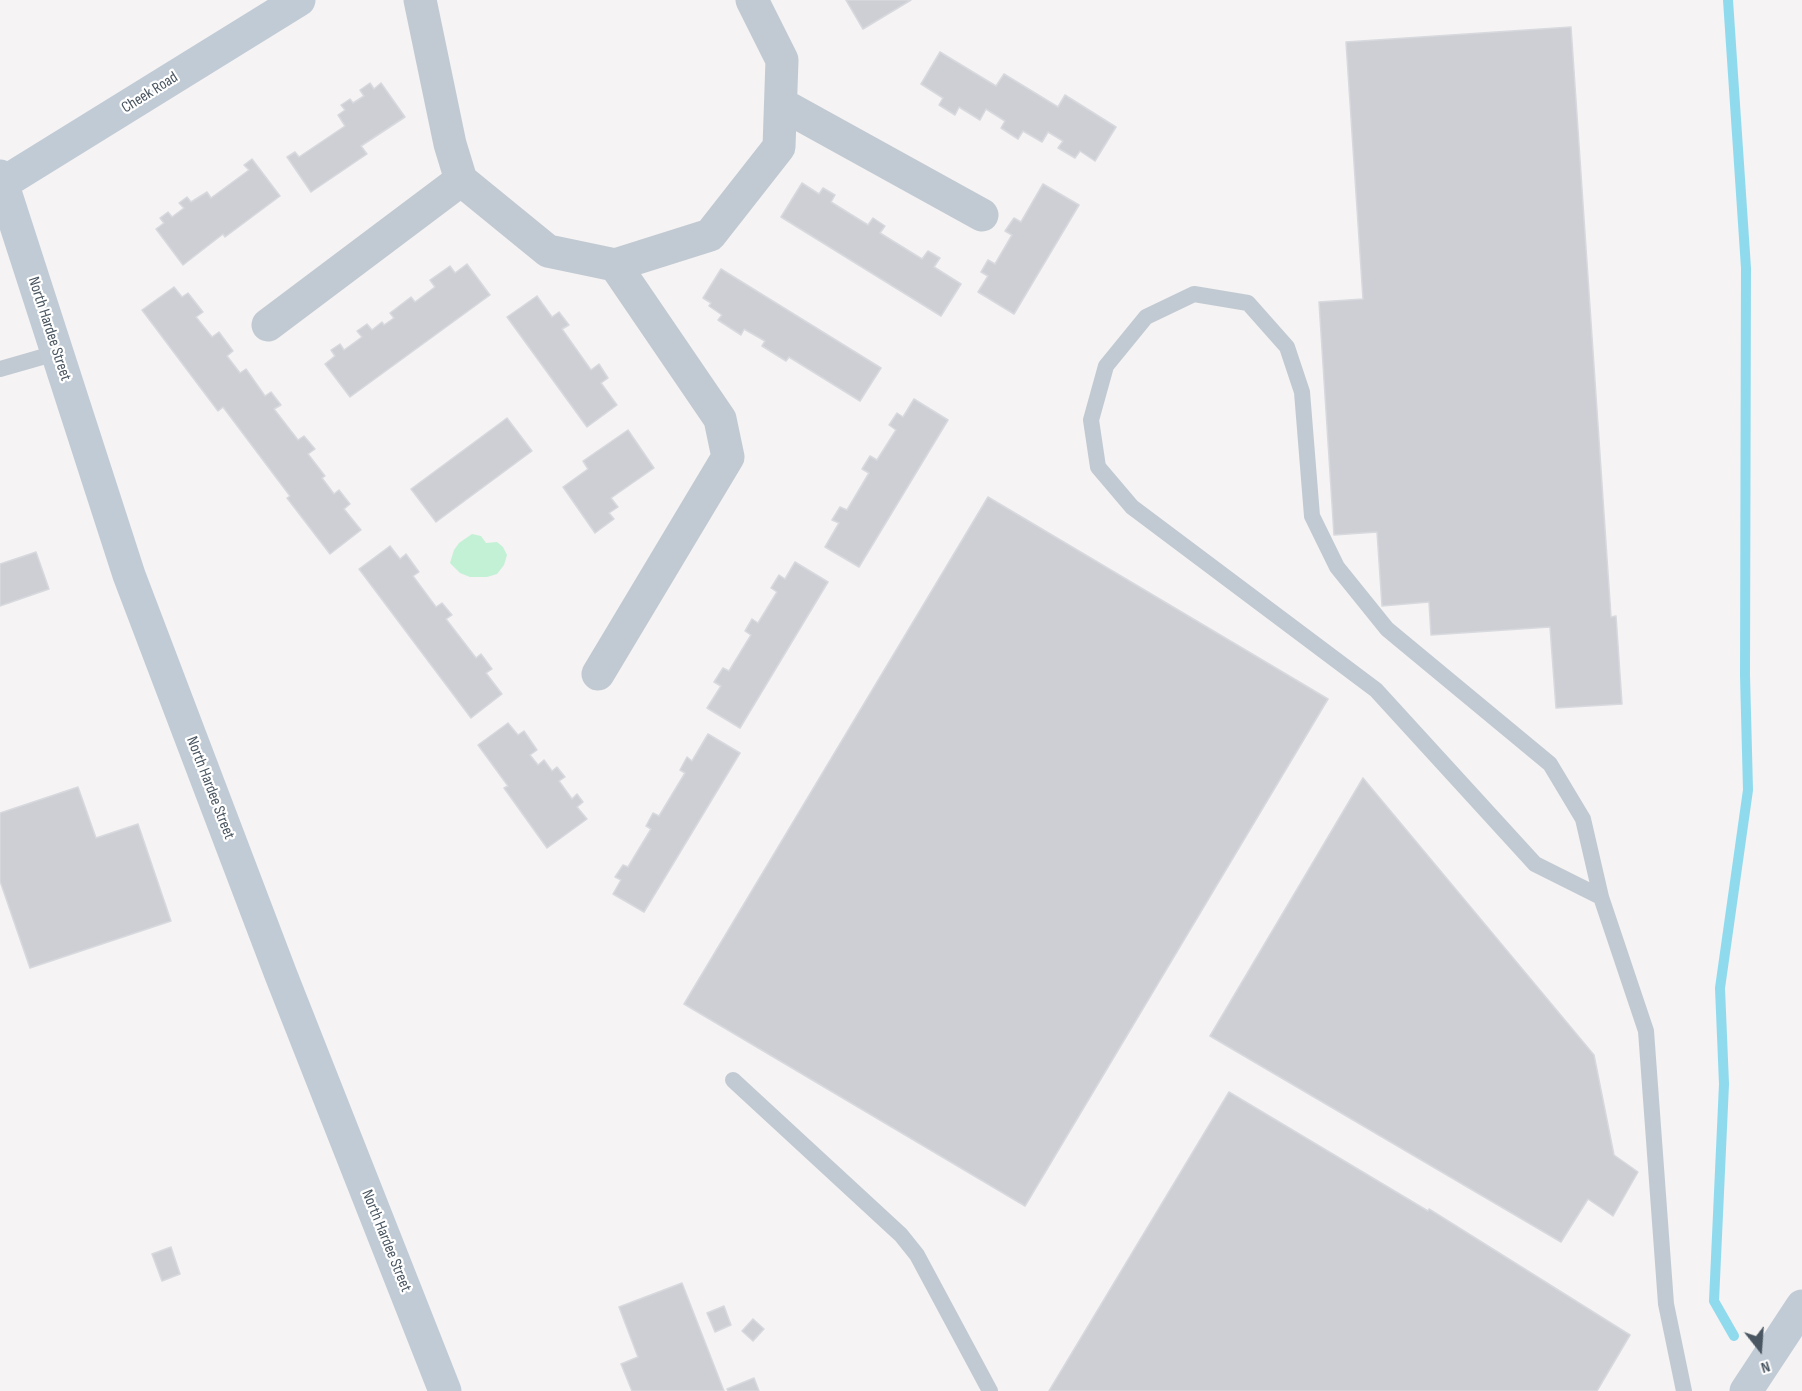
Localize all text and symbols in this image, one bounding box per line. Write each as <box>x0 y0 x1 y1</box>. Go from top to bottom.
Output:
street label: Cheek Road <box>118 68 182 118</box>
street label: North Hardee Street <box>23 275 75 383</box>
street label: North Hardee Street <box>182 734 238 842</box>
street label: North Hardee Street <box>357 1187 415 1295</box>
north arrow <box>1730 1319 1790 1379</box>
text: N <box>1759 1356 1772 1377</box>

